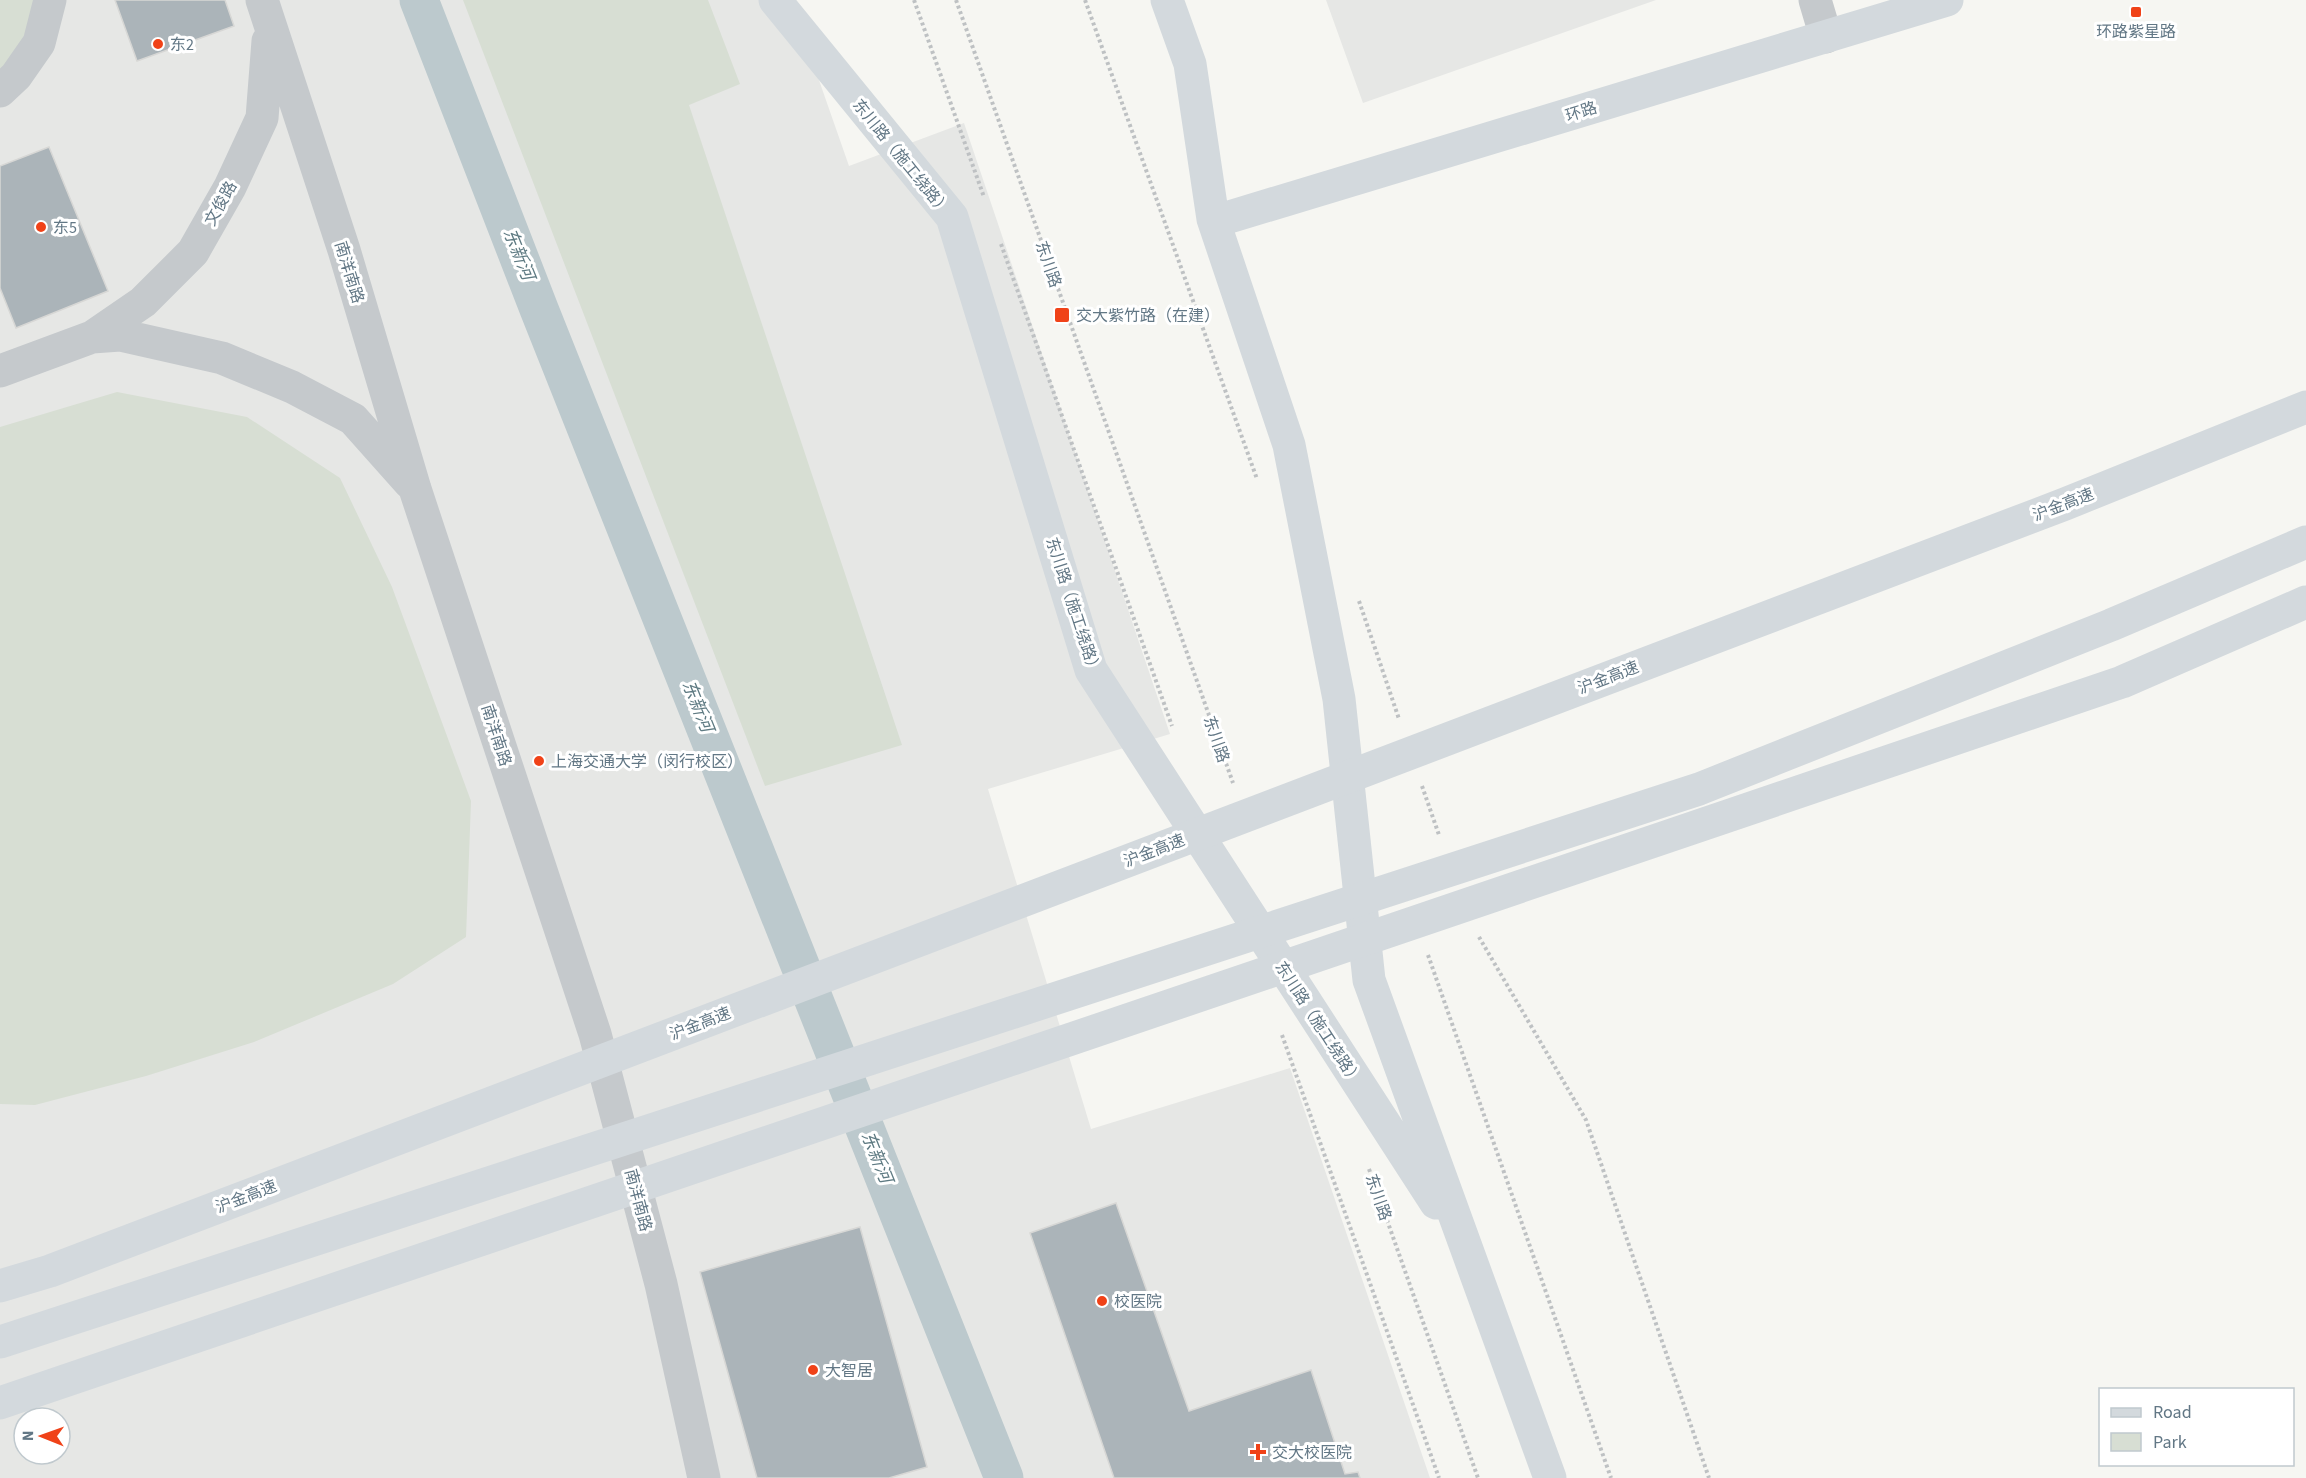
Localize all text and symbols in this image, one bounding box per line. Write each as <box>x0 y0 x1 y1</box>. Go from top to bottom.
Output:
marker: 环路紫星路 <box>2129 5 2143 19</box>
place label: 环路紫星路 <box>2096 21 2176 43</box>
place label: 东2 <box>170 34 194 56</box>
marker: 东2 <box>151 37 165 51</box>
street label: 东川路（施工绕路） <box>847 95 955 221</box>
street label: 环路 <box>1563 97 1600 127</box>
street label: 文俊路 <box>200 177 242 230</box>
place label: 东5 <box>53 217 77 239</box>
marker: 东5 <box>34 220 48 234</box>
water label: 东新河 <box>497 224 541 287</box>
street label: 南洋南路 <box>329 238 369 306</box>
street label: 东川路 <box>1030 238 1066 291</box>
place label: 交大紫竹路（在建） <box>1076 305 1220 327</box>
marker: 交大紫竹路（在建） <box>1053 306 1071 324</box>
street label: 沪金高速 <box>2030 483 2097 527</box>
street label: 东川路（施工绕路） <box>1040 534 1106 678</box>
street label: 沪金高速 <box>1575 656 1642 700</box>
water label: 东新河 <box>676 676 720 739</box>
street label: 南洋南路 <box>476 701 516 769</box>
street label: 东川路 <box>1198 713 1234 766</box>
place label: 上海交通大学（闵行校区） <box>551 751 743 773</box>
marker: 上海交通大学（闵行校区） <box>532 754 546 768</box>
street label: 沪金高速 <box>1121 829 1188 873</box>
street label: 东川路（施工绕路） <box>1270 957 1367 1090</box>
street label: 沪金高速 <box>667 1002 734 1046</box>
water label: 东新河 <box>855 1127 899 1190</box>
street label: 南洋南路 <box>619 1166 657 1234</box>
street label: 东川路 <box>1360 1171 1396 1224</box>
street label: 沪金高速 <box>213 1175 280 1219</box>
place label: 校医院 <box>1114 1291 1162 1313</box>
marker: 校医院 <box>1095 1294 1109 1308</box>
place label: 大智居 <box>825 1360 873 1382</box>
marker: 大智居 <box>806 1363 820 1377</box>
legend <box>2099 1388 2294 1466</box>
text: Road <box>2153 1400 2192 1425</box>
north arrow <box>12 1406 72 1466</box>
text: N <box>17 1430 39 1441</box>
text: Park <box>2153 1430 2187 1455</box>
place label: 交大校医院 <box>1272 1442 1352 1464</box>
marker: 交大校医院 <box>1249 1443 1267 1461</box>

